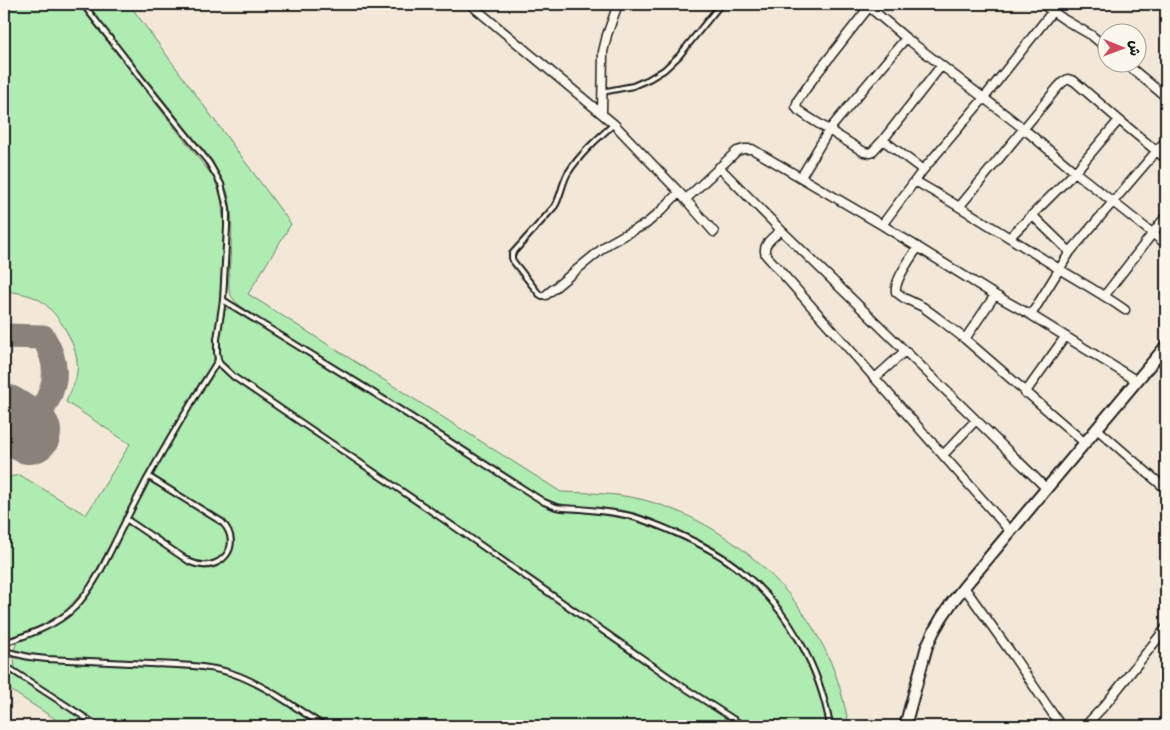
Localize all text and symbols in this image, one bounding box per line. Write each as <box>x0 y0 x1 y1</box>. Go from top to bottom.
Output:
north arrow <box>1098 22 1148 72</box>
text: ش <box>1124 40 1144 56</box>

